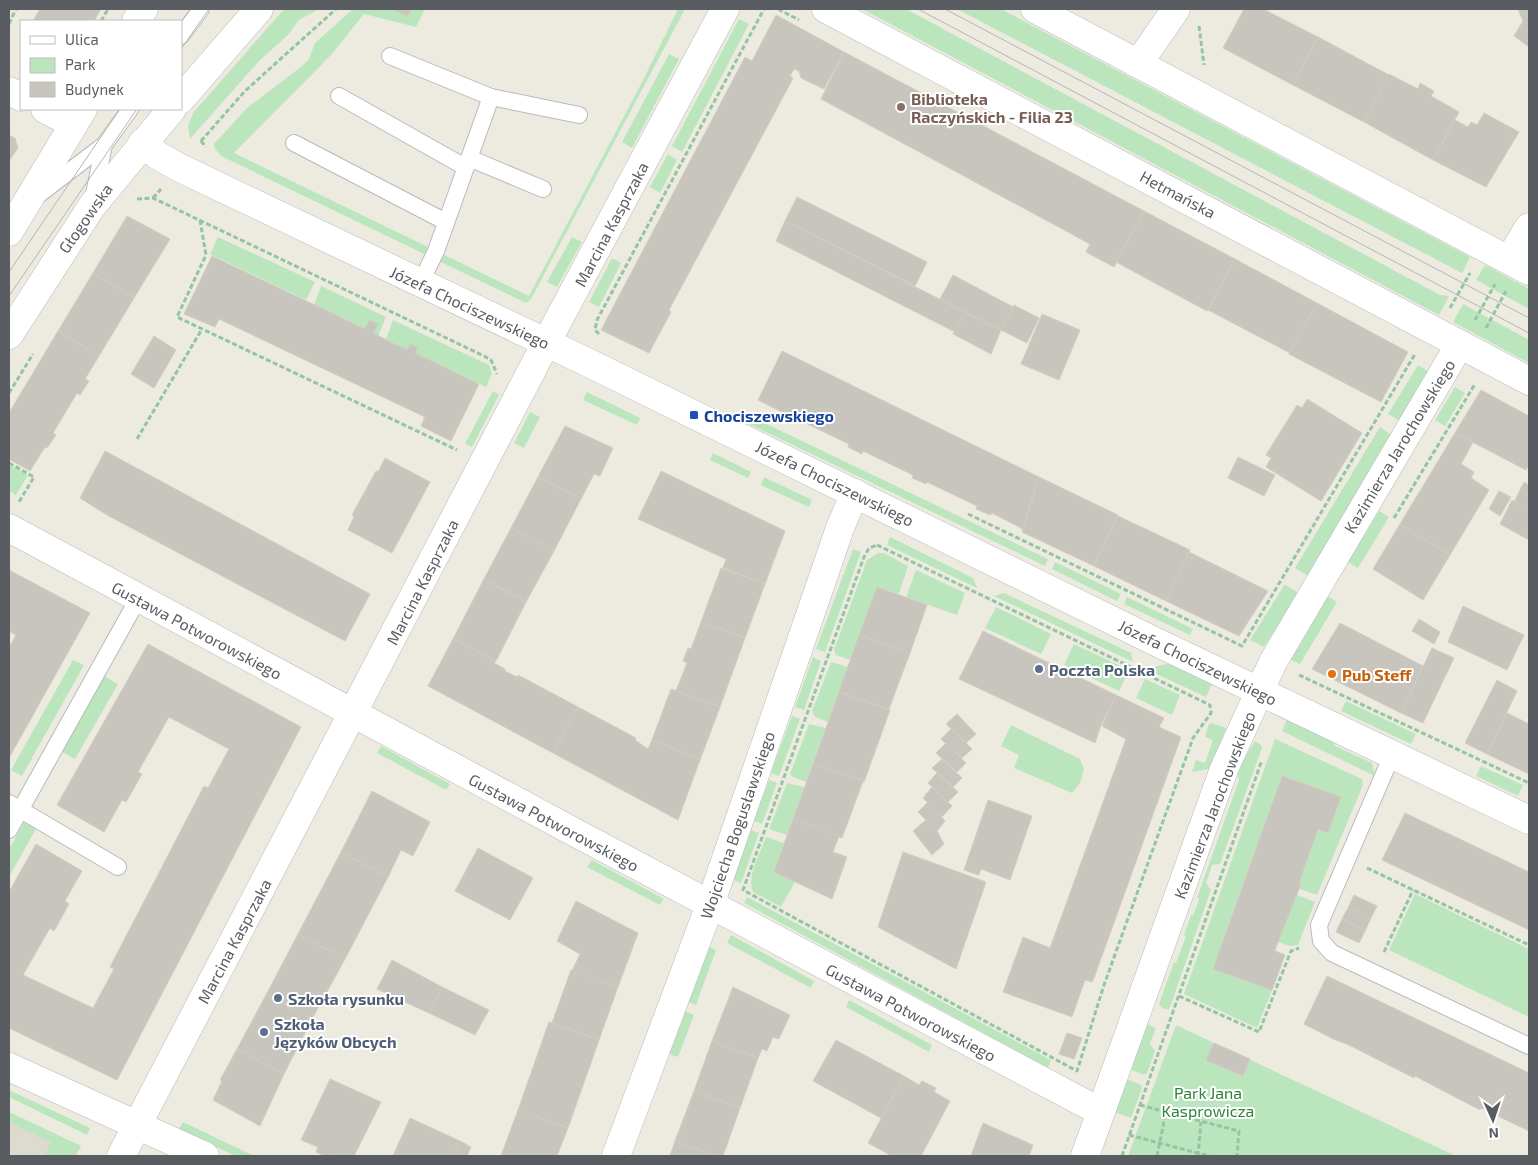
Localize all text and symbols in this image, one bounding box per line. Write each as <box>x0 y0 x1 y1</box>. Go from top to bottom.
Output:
legend <box>20 20 182 110</box>
text: Ulica <box>65 30 99 48</box>
text: Park <box>65 55 96 73</box>
text: Budynek <box>65 80 124 98</box>
place label: Biblioteka Raczyńskich - Filia 23 <box>911 89 1073 127</box>
marker: Biblioteka Raczyńskich - Filia 23 <box>895 101 907 113</box>
street label: Marcina Kasprzaka <box>570 158 652 290</box>
street label: Hetmańska <box>1137 166 1219 222</box>
street label: Głogowska <box>54 180 116 256</box>
street label: Józefa Chociszewskiego <box>387 262 553 352</box>
street label: Kazimierza Jarochowskiego <box>1340 356 1458 536</box>
place label: Chociszewskiego <box>704 406 834 425</box>
marker: Chociszewskiego <box>688 409 700 421</box>
street label: Józefa Chociszewskiego <box>753 436 917 530</box>
street label: Marcina Kasprzaka <box>382 516 462 648</box>
street label: Gustawa Potworowskiego <box>109 577 285 683</box>
street label: Józefa Chociszewskiego <box>1116 615 1280 709</box>
place label: Poczta Polska <box>1049 660 1155 679</box>
marker: Poczta Polska <box>1033 663 1045 675</box>
place label: Pub Steff <box>1342 665 1412 684</box>
marker: Pub Steff <box>1326 668 1338 680</box>
street label: Kazimierza Jarochowskiego <box>1169 709 1259 901</box>
street label: Wojciecha Bogusławskiego <box>696 729 779 922</box>
street label: Gustawa Potworowskiego <box>466 769 642 875</box>
street label: Marcina Kasprzaka <box>193 875 275 1007</box>
street label: Gustawa Potworowskiego <box>823 959 999 1065</box>
place label: Szkoła rysunku <box>288 989 404 1009</box>
marker: Szkoła rysunku <box>272 992 284 1004</box>
place label: Szkoła Języków Obcych <box>274 1014 397 1052</box>
marker: Szkoła Języków Obcych <box>258 1026 270 1038</box>
park label: Park Jana Kasprowicza <box>1162 1083 1254 1120</box>
north arrow <box>1468 1095 1518 1145</box>
text: N <box>1488 1125 1499 1142</box>

